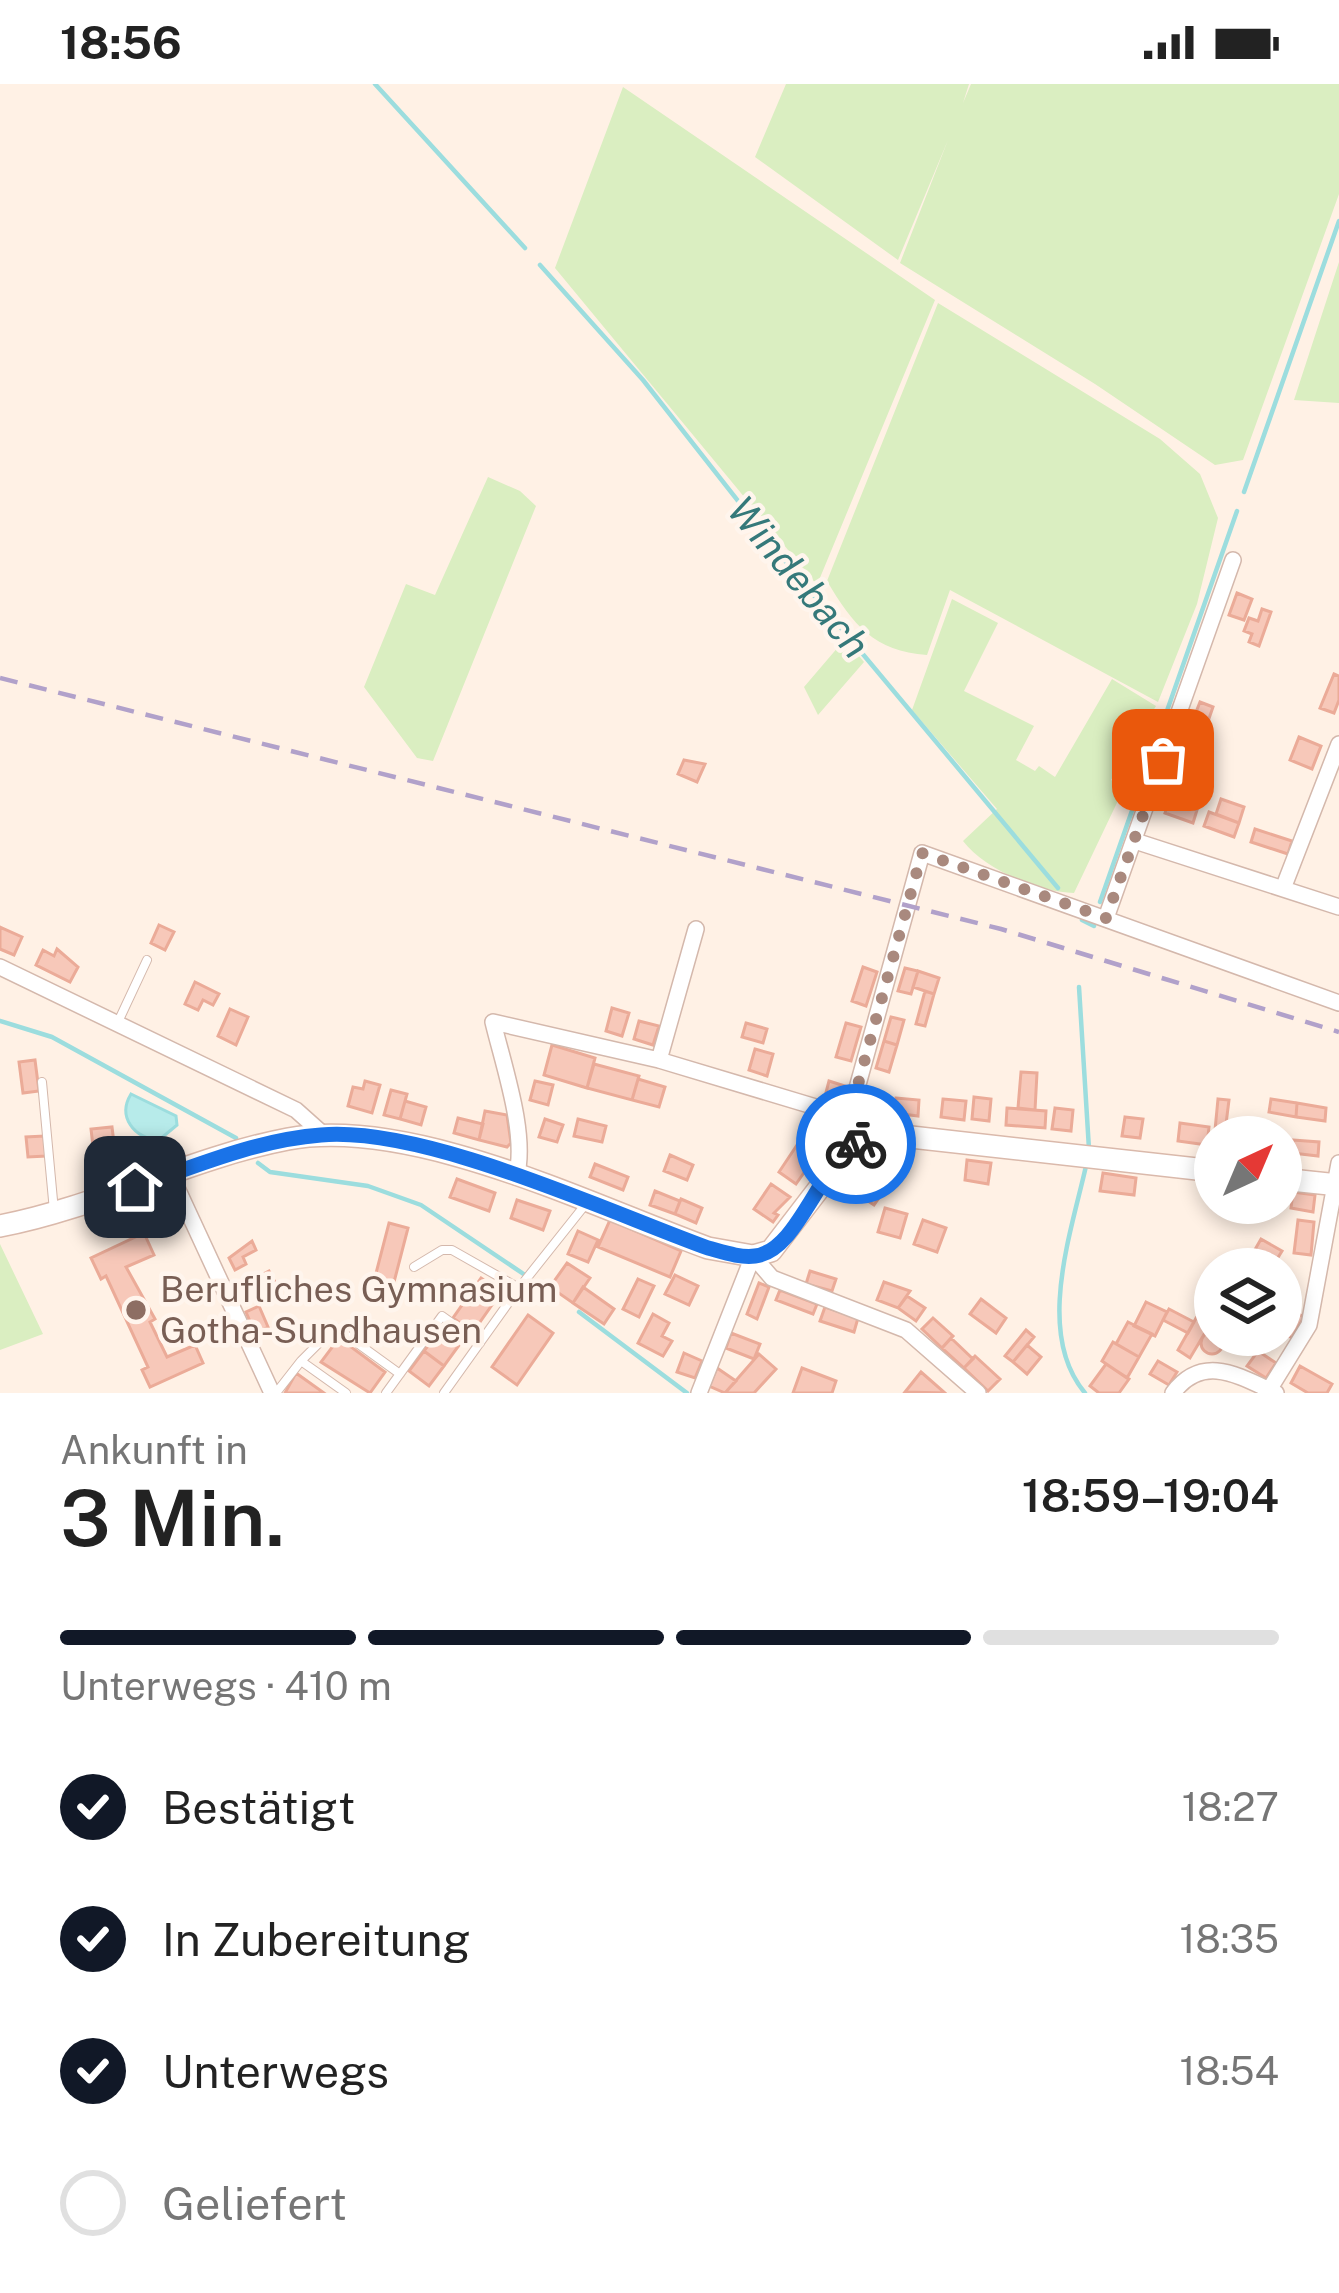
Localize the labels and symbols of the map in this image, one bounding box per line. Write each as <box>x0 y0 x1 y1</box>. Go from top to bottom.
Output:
water label: Windebach <box>718 487 880 667</box>
pin <box>1112 709 1214 811</box>
courier <box>796 1084 916 1204</box>
north arrow <box>1194 1116 1302 1224</box>
pin <box>84 1136 186 1238</box>
place label: Berufliches Gymnasium Gotha-Sundhausen <box>160 1268 557 1351</box>
marker: Berufliches Gymnasium Gotha-Sundhausen <box>123 1297 149 1323</box>

